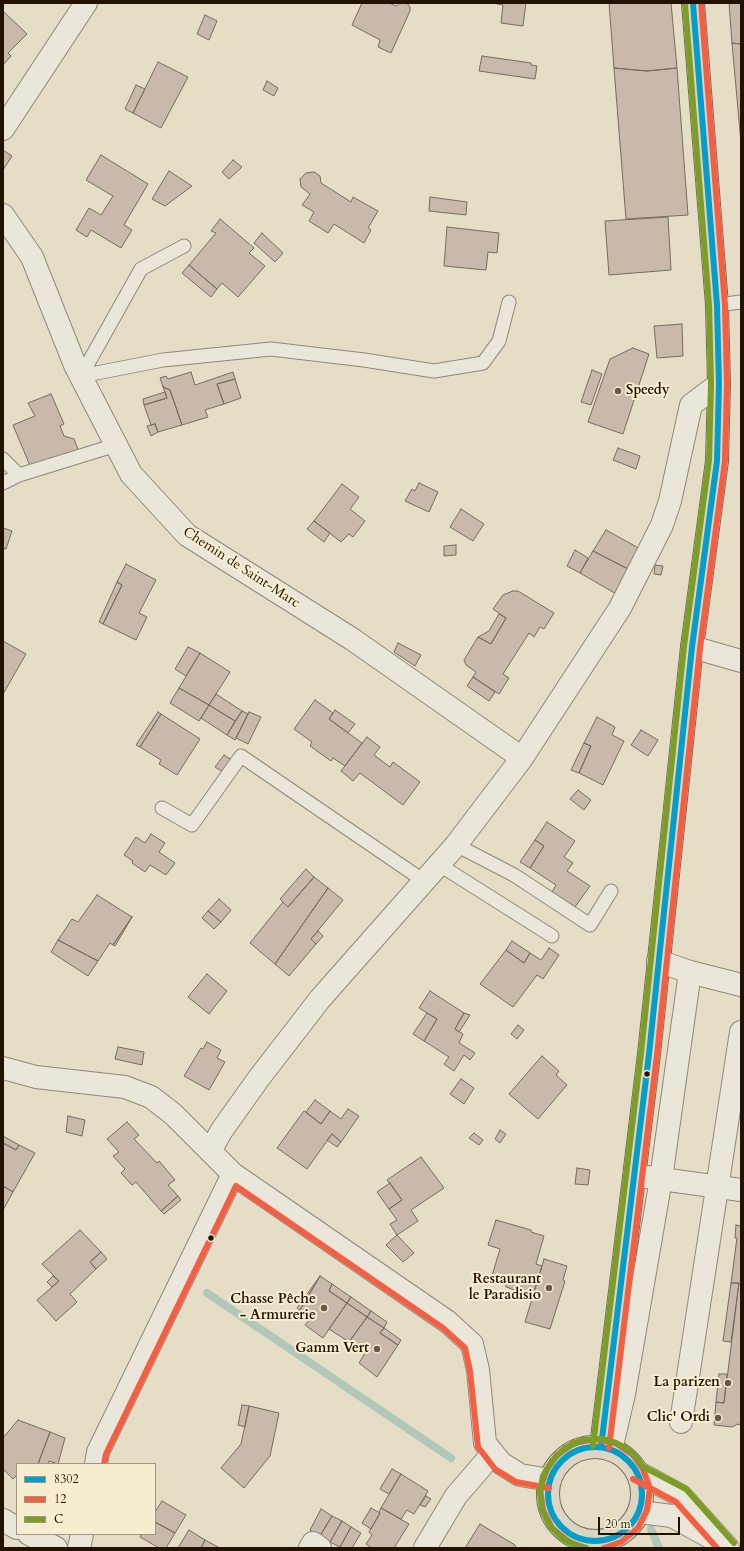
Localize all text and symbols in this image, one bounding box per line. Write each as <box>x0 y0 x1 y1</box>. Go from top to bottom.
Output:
place label: Speedy <box>626 383 670 399</box>
marker: Speedy <box>613 386 623 396</box>
street label: Chemin de Saint-Marc <box>179 524 303 612</box>
unlabelled marker <box>642 1069 652 1079</box>
unlabelled marker <box>206 1233 216 1243</box>
place label: Restaurant le Paradisio <box>469 1272 541 1304</box>
marker: Restaurant le Paradisio <box>544 1283 554 1293</box>
place label: Chasse Pêche - Armurerie <box>230 1292 316 1324</box>
marker: Chasse Pêche - Armurerie <box>319 1303 329 1313</box>
place label: Gamm Vert <box>295 1341 369 1357</box>
marker: Gamm Vert <box>372 1344 382 1354</box>
place label: La parizen <box>653 1375 720 1391</box>
marker: La parizen <box>723 1378 733 1388</box>
place label: Clic' Ordi <box>647 1410 710 1426</box>
marker: Clic' Ordi <box>713 1413 723 1423</box>
legend <box>16 1463 156 1535</box>
text: 8302 <box>54 1471 79 1487</box>
text: 12 <box>54 1491 66 1507</box>
scale bar <box>600 1509 682 1535</box>
text: C <box>54 1511 63 1527</box>
text: 20 m <box>605 1516 631 1532</box>

